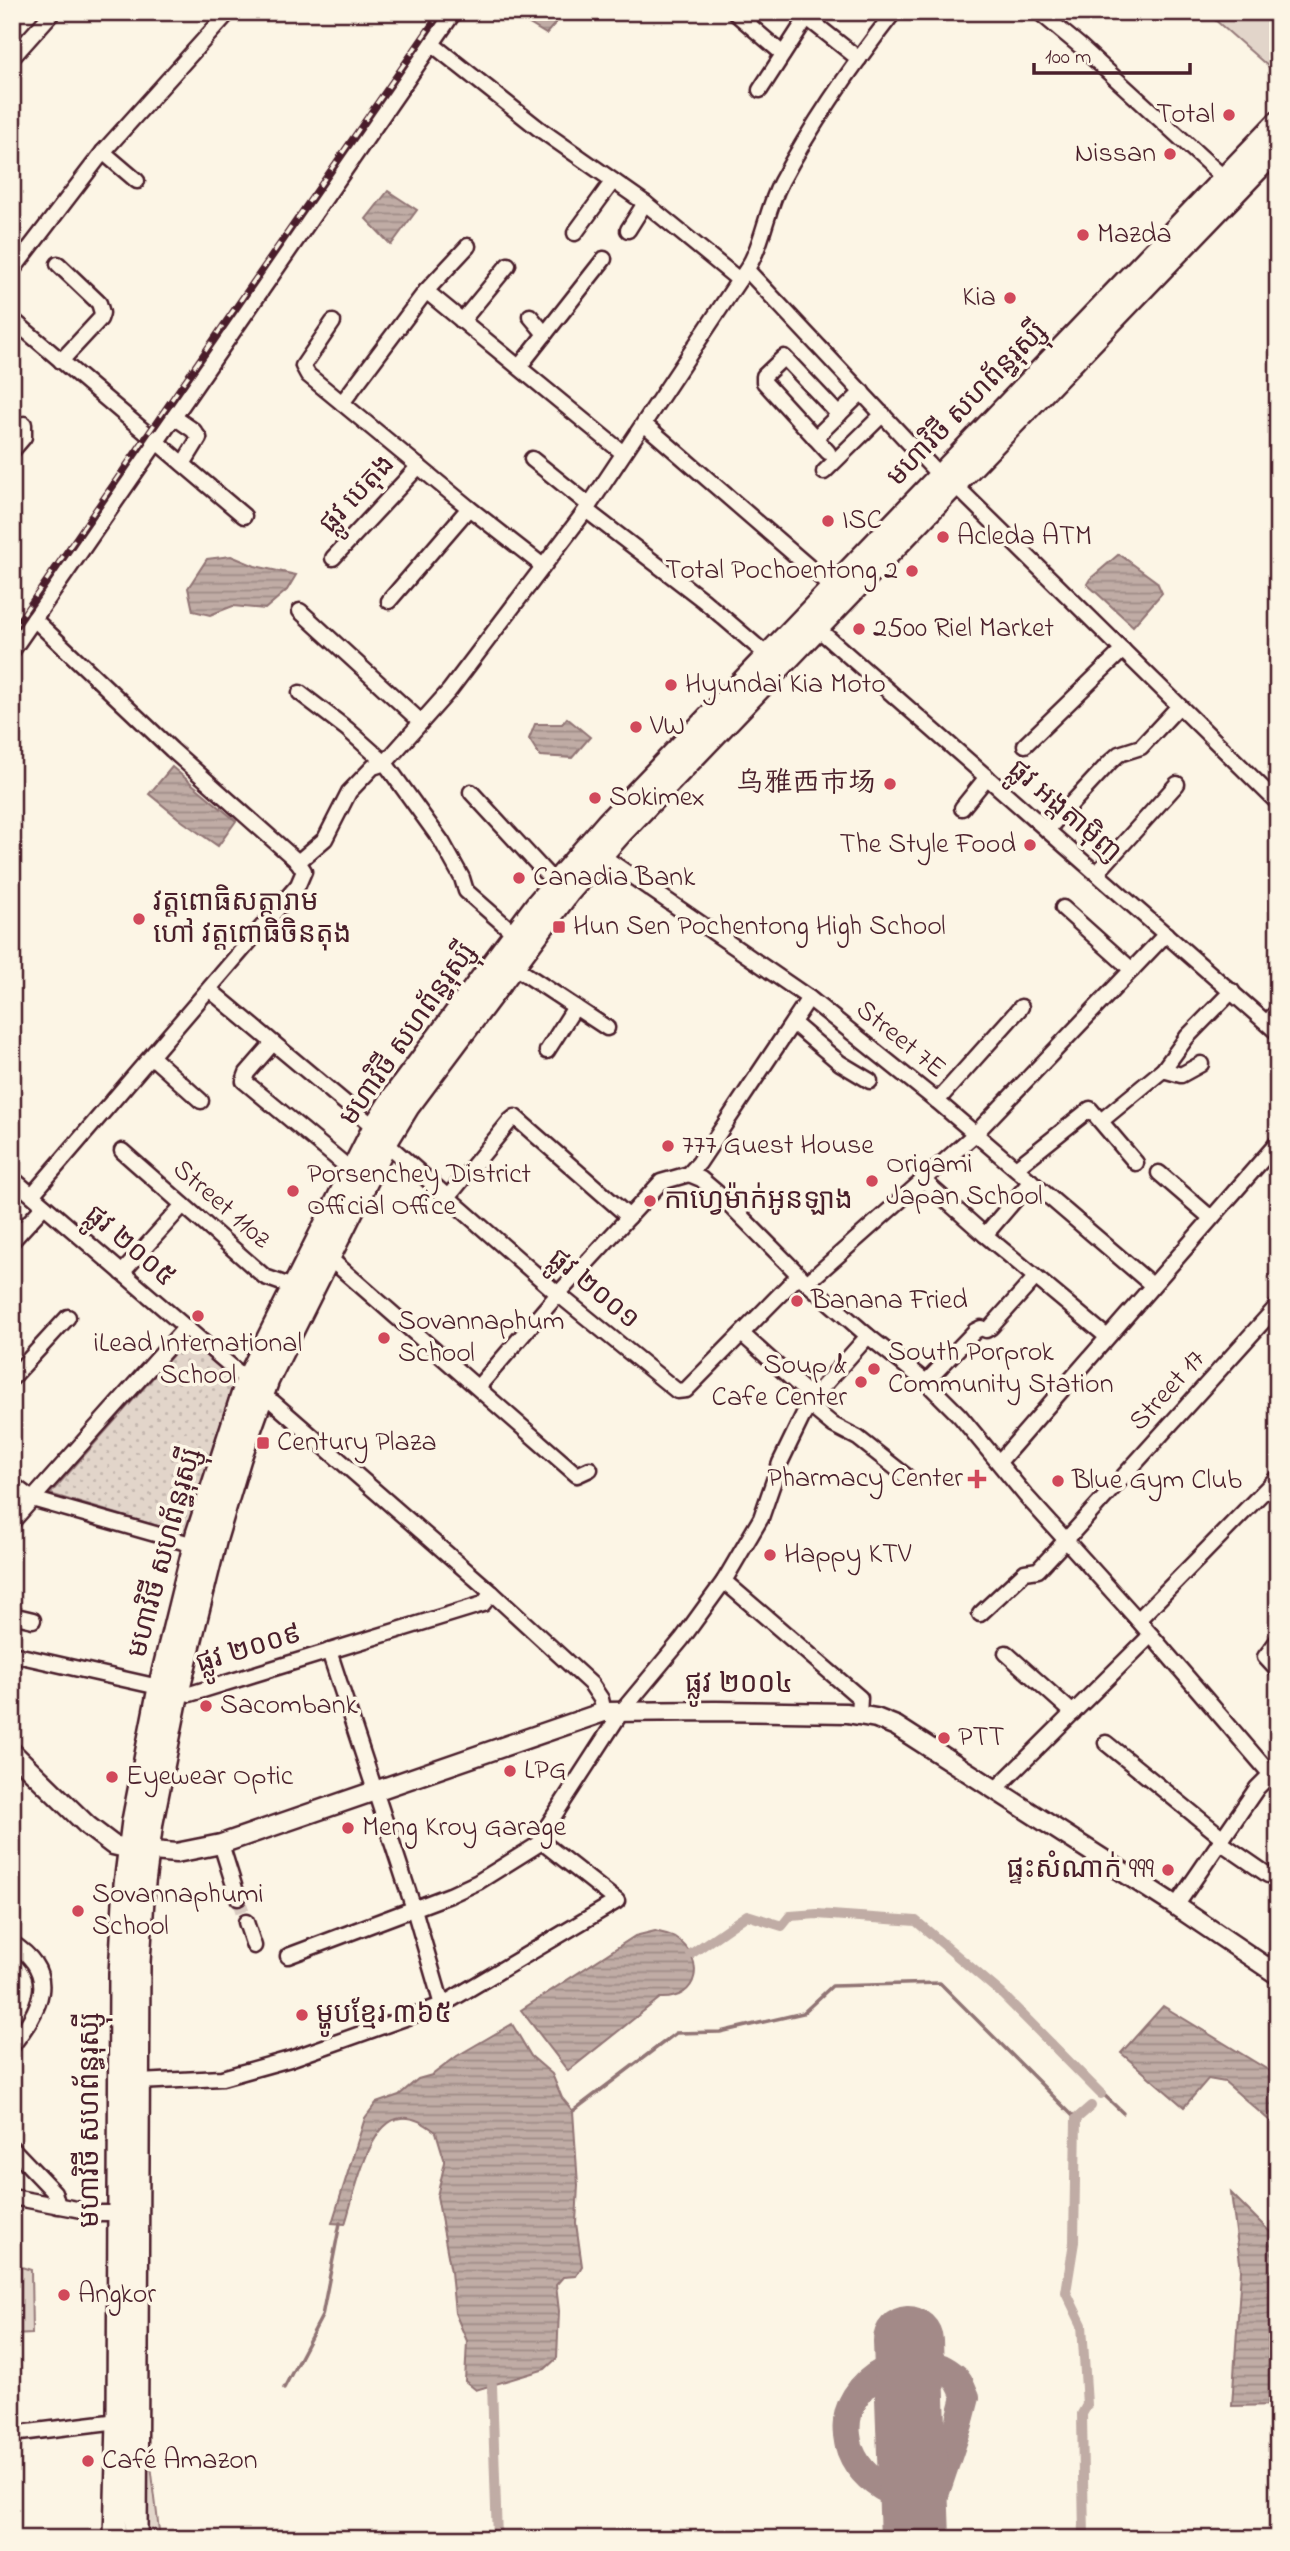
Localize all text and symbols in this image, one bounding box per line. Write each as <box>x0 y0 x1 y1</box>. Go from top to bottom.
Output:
scale bar <box>1034 32 1190 76</box>
text: 100 m <box>1045 43 1091 73</box>
place label: Total <box>1156 95 1215 136</box>
marker: Total <box>1221 107 1237 123</box>
place label: Nissan <box>1075 134 1156 175</box>
marker: Nissan <box>1162 146 1178 162</box>
place label: Mazda <box>1097 215 1172 256</box>
marker: Mazda <box>1075 227 1091 243</box>
place label: Kia <box>962 278 996 319</box>
marker: Kia <box>1002 290 1018 306</box>
street label: មហាវិថី សហព័ន្ធរុស្ស៊ី <box>878 313 1059 498</box>
street label: ផ្លូវ បេតុង <box>311 446 406 545</box>
place label: ISC <box>842 501 882 542</box>
marker: ISC <box>820 513 836 529</box>
place label: Acleda ATM <box>957 517 1092 558</box>
marker: Acleda ATM <box>935 529 951 545</box>
place label: Total Pochoentong 2 <box>665 551 898 592</box>
marker: Total Pochoentong 2 <box>904 563 920 579</box>
place label: 2500 Riel Market <box>873 609 1054 650</box>
marker: 2500 Riel Market <box>851 621 867 637</box>
place label: Hyundai Kia Moto <box>685 665 886 706</box>
marker: Hyundai Kia Moto <box>663 677 679 693</box>
place label: VW <box>649 707 685 748</box>
marker: VW <box>628 719 644 735</box>
street label: ផ្លូវ អង្តតាម៉ិញ <box>997 751 1130 874</box>
place label: 乌雅西市场 <box>736 764 876 805</box>
marker: 乌雅西市场 <box>882 776 898 792</box>
place label: Sokimex <box>609 778 705 819</box>
marker: Sokimex <box>587 790 603 806</box>
place label: The Style Food <box>839 825 1016 866</box>
marker: The Style Food <box>1022 837 1038 853</box>
place label: Canadia Bank <box>533 858 696 899</box>
marker: Canadia Bank <box>511 870 527 886</box>
place label: វត្តពោធិសត្តារាម ហៅ វត្តពោធិចិនតុង <box>153 883 351 956</box>
place label: Hun Sen Pochentong High School <box>573 907 946 948</box>
marker: វត្តពោធិសត្តារាម ហៅ វត្តពោធិចិនតុង <box>131 911 147 927</box>
marker: Hun Sen Pochentong High School <box>551 919 567 935</box>
street label: មហាវិថី សហព័ន្ធរុស្ស៊ី <box>330 934 489 1136</box>
street label: Street 7E <box>846 991 954 1089</box>
place label: 777 Guest House <box>682 1126 874 1167</box>
marker: 777 Guest House <box>660 1138 676 1154</box>
place label: Origami Japan School <box>886 1145 1043 1218</box>
street label: Street 110z <box>163 1150 280 1260</box>
place label: Porsenchey District Official Office <box>307 1155 531 1228</box>
marker: Origami Japan School <box>864 1173 880 1189</box>
place label: កាហ្វេម៉ាក់អូនឡាង <box>664 1181 853 1222</box>
marker: Porsenchey District Official Office <box>285 1183 301 1199</box>
marker: កាហ្វេម៉ាក់អូនឡាង <box>642 1193 658 1209</box>
street label: ផ្លូវ ២០០៥ <box>74 1196 183 1299</box>
street label: ផ្លូវ ២០០១ <box>538 1239 648 1342</box>
place label: Banana Fried <box>810 1281 968 1322</box>
marker: Banana Fried <box>789 1293 805 1309</box>
place label: Sovannaphum School <box>398 1302 565 1375</box>
marker: iLead International School <box>190 1308 206 1324</box>
place label: iLead International School <box>94 1324 302 1397</box>
marker: Sovannaphum School <box>376 1330 392 1346</box>
place label: South Porprok Community Station <box>888 1333 1113 1406</box>
street label: Street 17 <box>1120 1341 1216 1441</box>
place label: Soup & Cafe Center <box>712 1346 847 1419</box>
marker: South Porprok Community Station <box>866 1361 882 1377</box>
marker: Soup & Cafe Center <box>853 1374 869 1390</box>
place label: Century Plaza <box>277 1423 437 1464</box>
marker: Century Plaza <box>255 1435 271 1451</box>
street label: មហាវិថី សហព័ន្ធរុស្ស៊ី <box>117 1443 215 1663</box>
place label: Pharmacy Center <box>767 1459 963 1500</box>
place label: Blue Gym Club <box>1071 1461 1242 1502</box>
marker: Pharmacy Center <box>969 1471 985 1487</box>
marker: Blue Gym Club <box>1050 1473 1066 1489</box>
place label: Happy KTV <box>784 1535 912 1576</box>
marker: Happy KTV <box>762 1547 778 1563</box>
street label: ផ្លូវ ២០០៩ <box>191 1615 307 1687</box>
street label: ផ្លូវ ២០០៤ <box>685 1665 793 1707</box>
place label: Sacombank <box>220 1686 359 1727</box>
marker: Sacombank <box>198 1698 214 1714</box>
place label: PTT <box>958 1718 1005 1759</box>
marker: PTT <box>936 1730 952 1746</box>
place label: LPG <box>524 1751 566 1792</box>
place label: Eyewear Optic <box>126 1757 294 1798</box>
marker: LPG <box>502 1763 518 1779</box>
marker: Eyewear Optic <box>104 1769 120 1785</box>
place label: Meng Kroy Garage <box>362 1808 566 1849</box>
marker: Meng Kroy Garage <box>340 1820 356 1836</box>
place label: ផ្ទះសំណាក់ 999 <box>1007 1850 1155 1891</box>
marker: ផ្ទះសំណាក់ 999 <box>1160 1862 1176 1878</box>
place label: Sovannaphumi School <box>92 1875 264 1948</box>
marker: Sovannaphumi School <box>70 1903 86 1919</box>
place label: ម្ហូបខ្មែរ ៣៦៥ <box>316 1995 452 2037</box>
marker: ម្ហូបខ្មែរ ៣៦៥ <box>294 2007 310 2023</box>
street label: មហាវិថី សហព័ន្ធរុស្ស៊ី <box>70 2012 113 2228</box>
place label: Angkor <box>78 2275 156 2316</box>
marker: Angkor <box>56 2287 72 2303</box>
place label: Café Amazon <box>102 2441 258 2482</box>
marker: Café Amazon <box>80 2453 96 2469</box>

